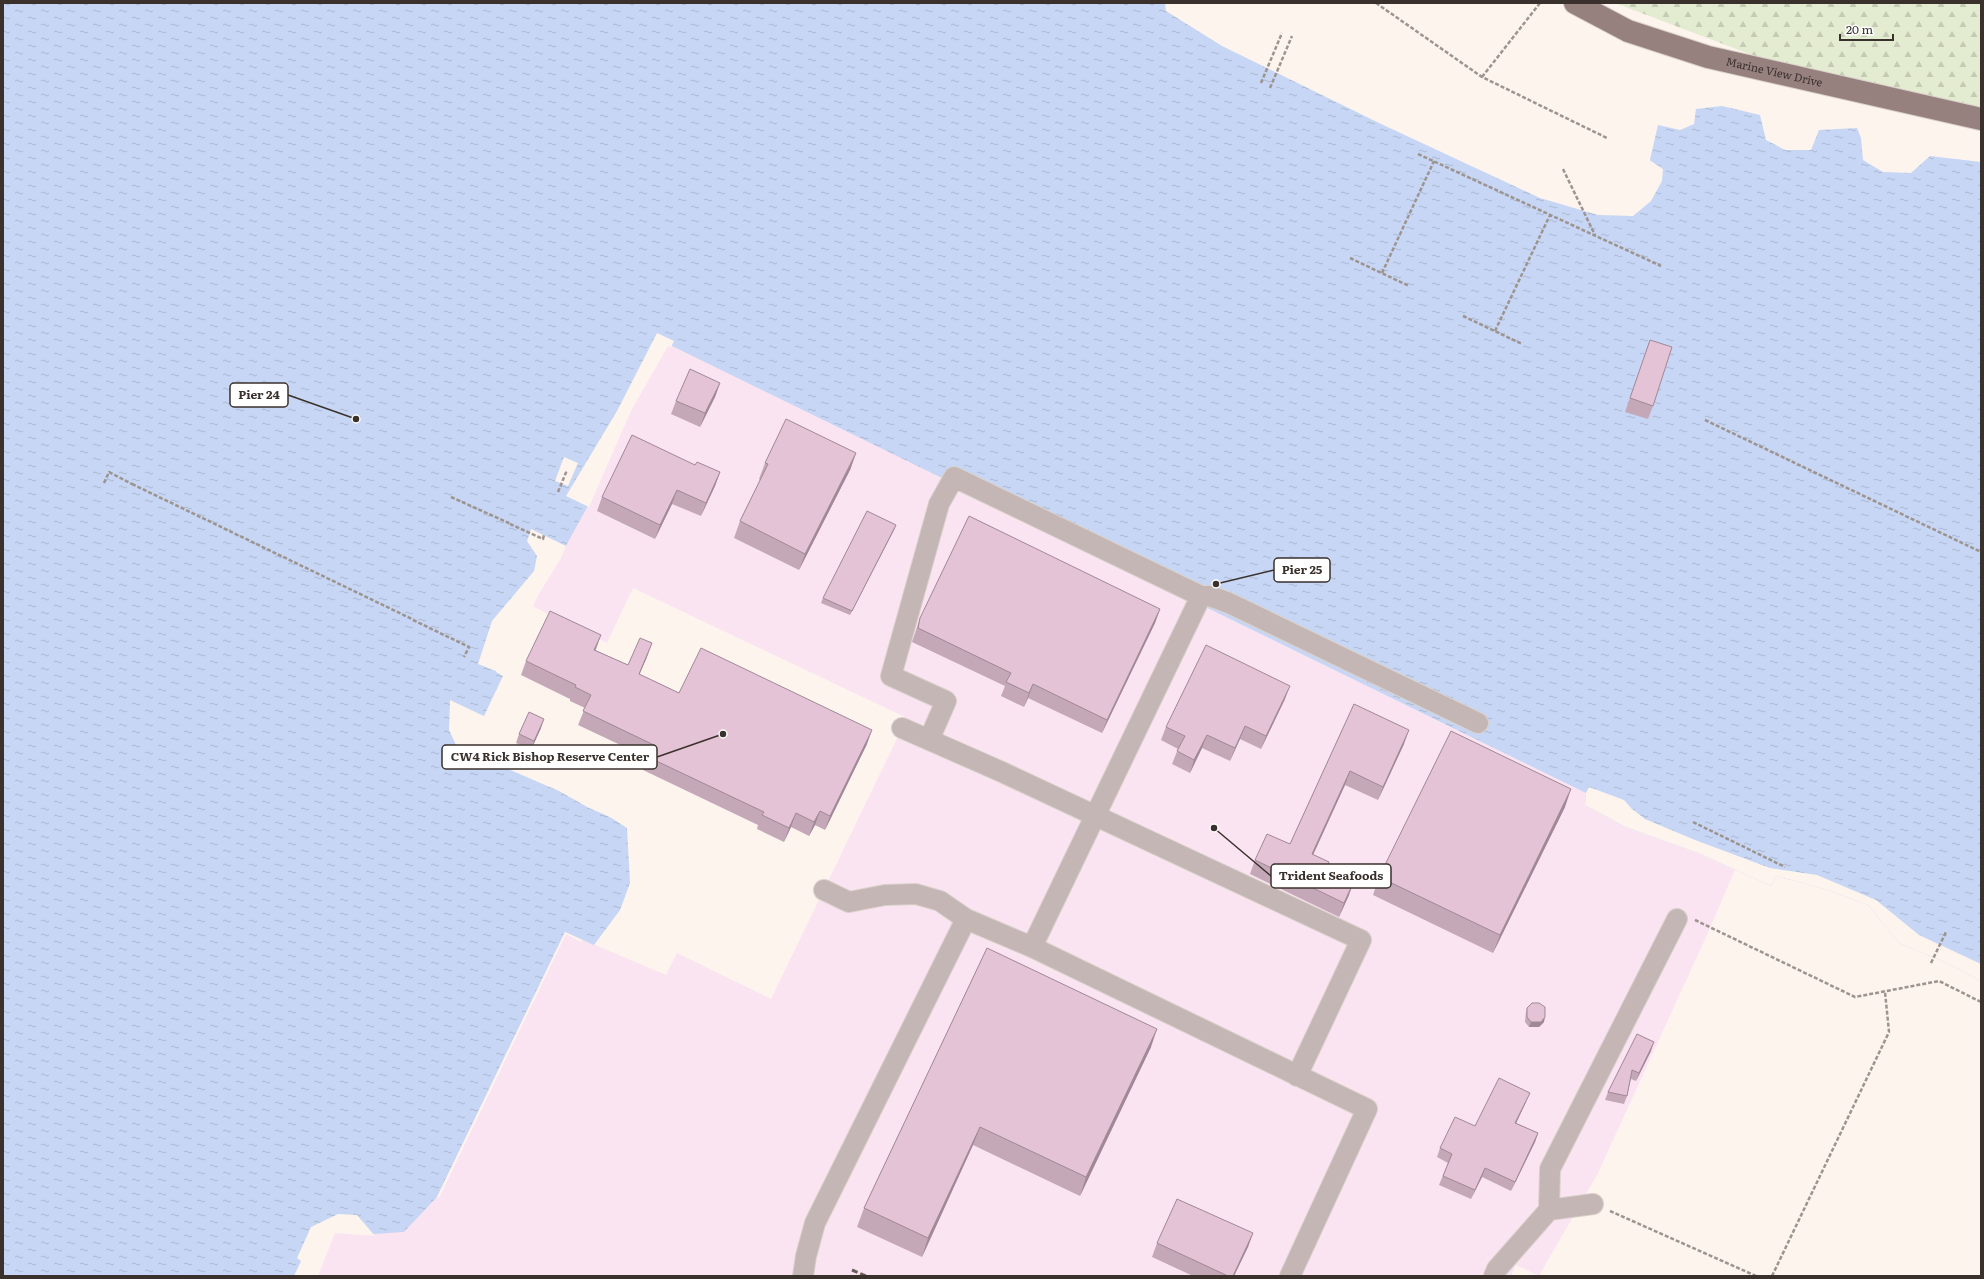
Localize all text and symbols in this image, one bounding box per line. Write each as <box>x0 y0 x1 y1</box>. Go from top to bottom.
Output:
scale bar <box>1840 16 1893 42</box>
text: 20 m <box>1846 20 1873 38</box>
street label: Marine View Drive <box>1725 52 1825 90</box>
callout: Pier 24 <box>230 383 288 407</box>
text: Pier 24 <box>238 385 280 403</box>
callout: Pier 25 <box>1274 558 1330 582</box>
text: Pier 25 <box>1282 560 1323 578</box>
callout: CW4 Rick Bishop Reserve Center <box>442 745 657 769</box>
text: CW4 Rick Bishop Reserve Center <box>451 747 650 765</box>
callout: Trident Seafoods <box>1271 864 1391 888</box>
text: Trident Seafoods <box>1279 866 1383 884</box>

